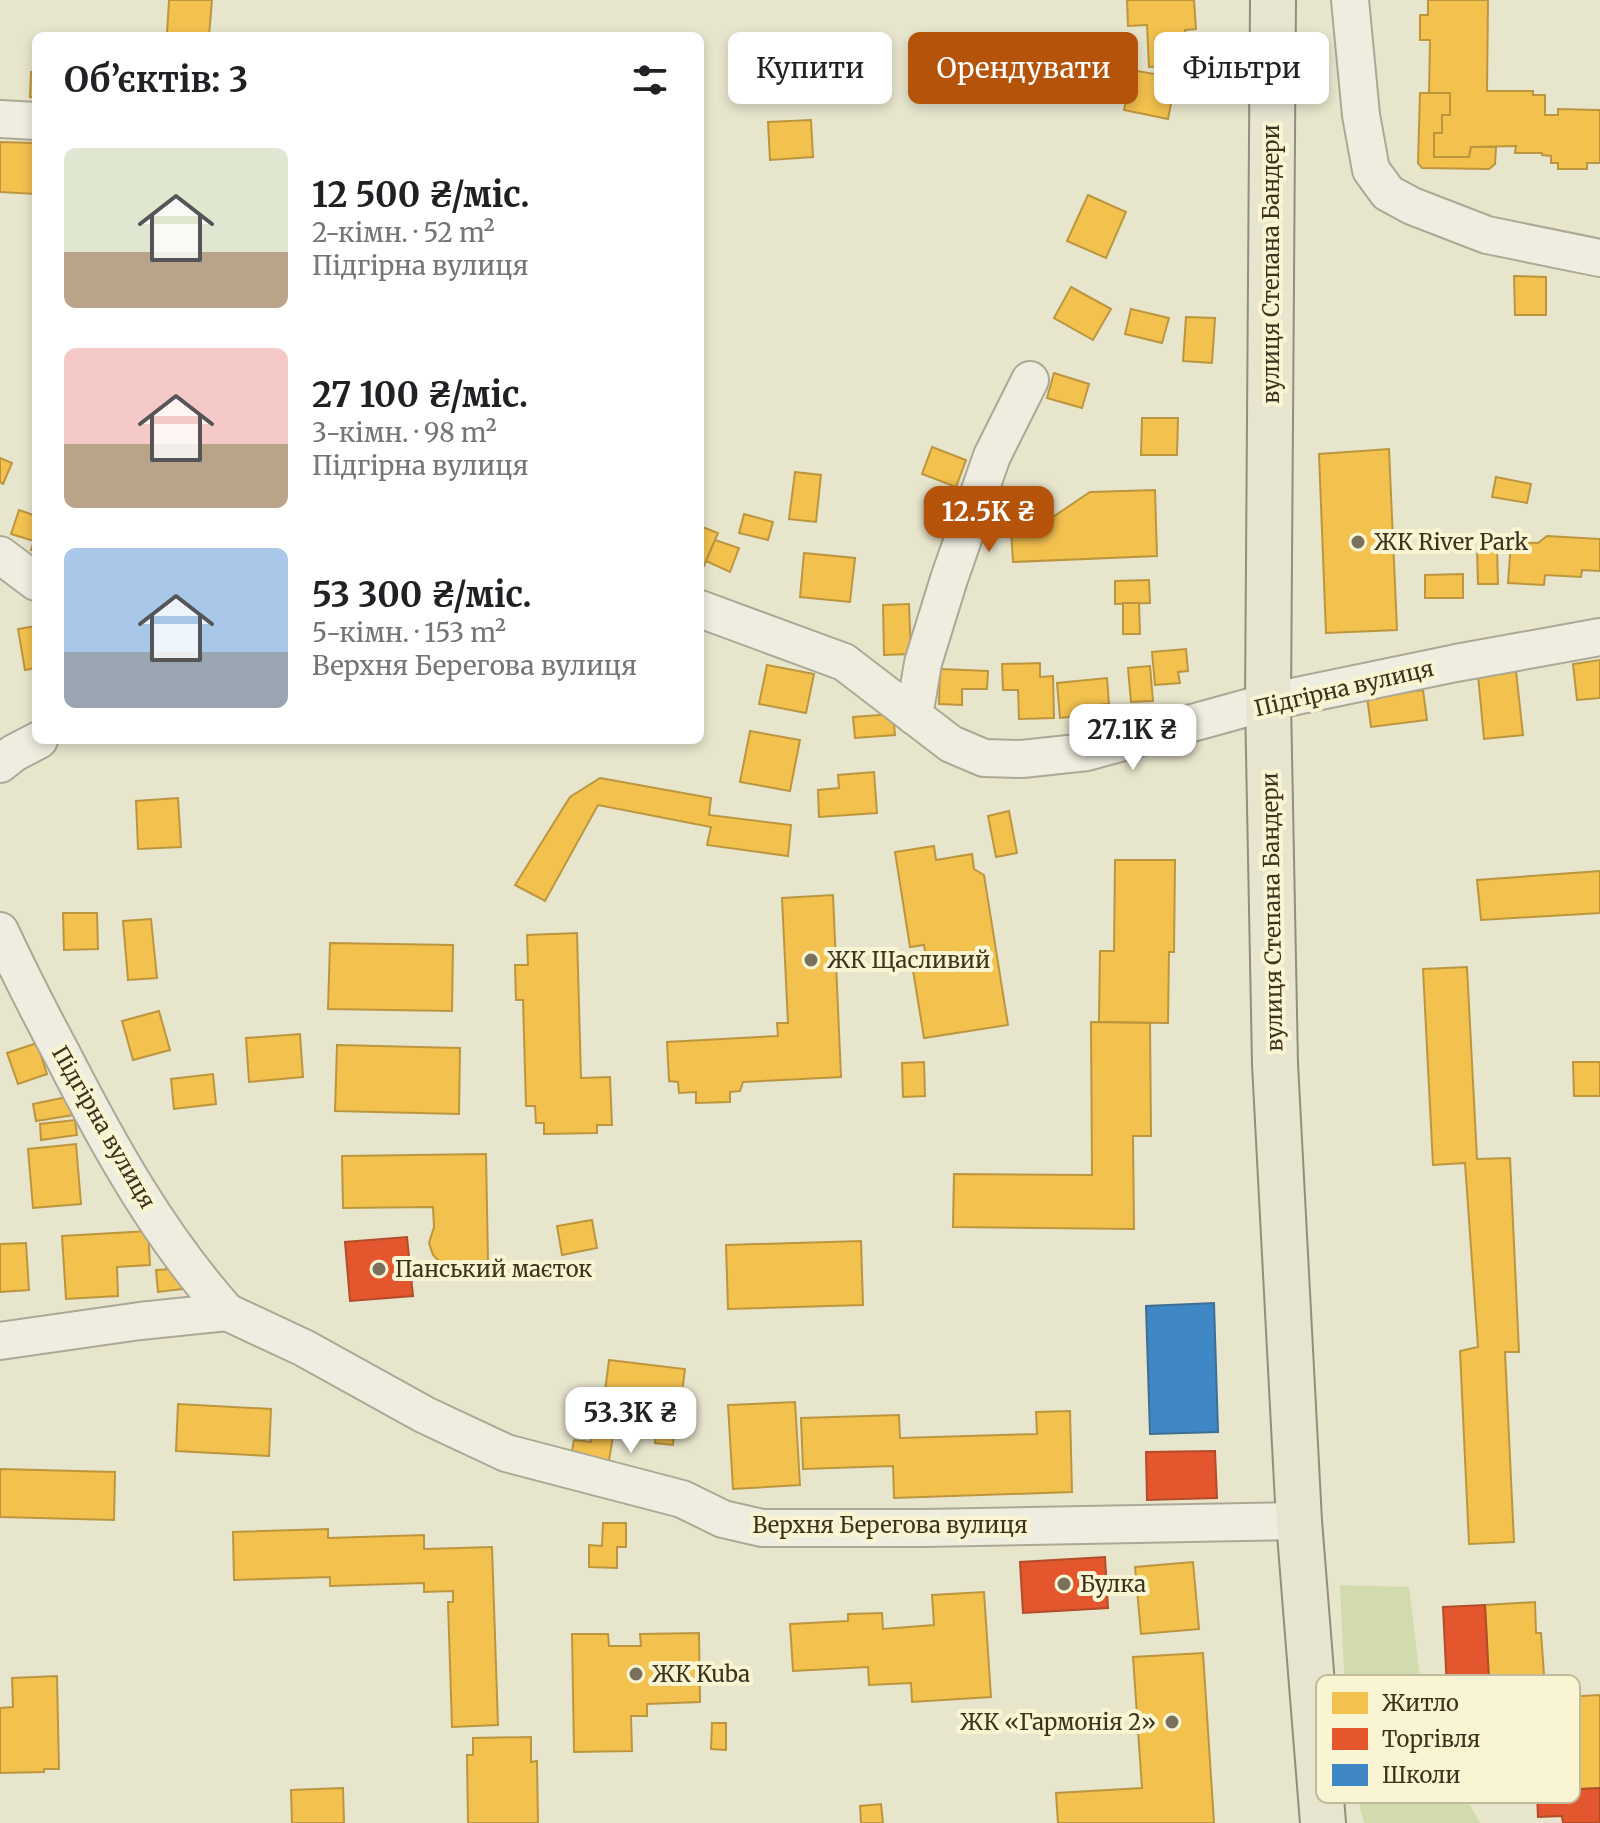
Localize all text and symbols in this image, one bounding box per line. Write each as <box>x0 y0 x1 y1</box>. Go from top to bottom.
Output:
chip: Купити <box>728 32 892 104</box>
chip: Орендувати <box>908 32 1138 104</box>
chip: Фільтри <box>1154 32 1329 104</box>
icon: filters <box>628 58 672 102</box>
text: Об’єктів: 3 <box>64 59 248 101</box>
street label: вулиця Степана Бандери <box>1257 124 1285 404</box>
text: 12 500 ₴/міс. <box>312 174 530 216</box>
icon: home <box>128 180 224 276</box>
text: 2-кімн. · 52 m² <box>312 216 495 249</box>
text: Підгірна вулиця <box>312 249 528 282</box>
text: 27 100 ₴/міс. <box>312 374 528 416</box>
icon: home <box>128 380 224 476</box>
text: 3-кімн. · 98 m² <box>312 416 497 449</box>
text: Підгірна вулиця <box>312 449 528 482</box>
pin: 12.5K ₴ <box>915 486 1063 554</box>
text: 12.5K ₴ <box>942 495 1036 528</box>
place label: ЖК River Park <box>1374 528 1528 556</box>
marker: ЖК River Park <box>1349 533 1367 551</box>
text: 53 300 ₴/міс. <box>312 574 532 616</box>
icon: home <box>128 580 224 676</box>
text: 5-кімн. · 153 m² <box>312 616 506 649</box>
text: Верхня Берегова вулиця <box>312 649 637 682</box>
street label: Підгірна вулиця <box>1252 654 1436 722</box>
pin: 27.1K ₴ <box>1059 704 1207 772</box>
text: 27.1K ₴ <box>1087 713 1179 746</box>
street label: вулиця Степана Бандери <box>1256 772 1288 1052</box>
place label: ЖК Щасливий <box>827 946 990 974</box>
marker: ЖК Щасливий <box>802 951 820 969</box>
street label: Підгірна вулиця <box>46 1041 162 1213</box>
place label: Панський маєток <box>395 1255 592 1283</box>
marker: Панський маєток <box>370 1260 388 1278</box>
pin: 53.3K ₴ <box>557 1387 705 1455</box>
text: 53.3K ₴ <box>583 1396 679 1429</box>
street label: Верхня Берегова вулиця <box>753 1511 1027 1539</box>
place label: Булка <box>1080 1570 1146 1598</box>
marker: Булка <box>1055 1575 1073 1593</box>
place label: ЖК Kuba <box>652 1660 750 1688</box>
marker: ЖК Kuba <box>627 1665 645 1683</box>
legend <box>1316 1675 1580 1803</box>
text: Житло <box>1382 1689 1459 1717</box>
place label: ЖК «Гармонія 2» <box>960 1708 1156 1736</box>
marker: ЖК «Гармонія 2» <box>1163 1713 1181 1731</box>
text: Торгівля <box>1382 1725 1480 1753</box>
text: Школи <box>1382 1761 1460 1789</box>

